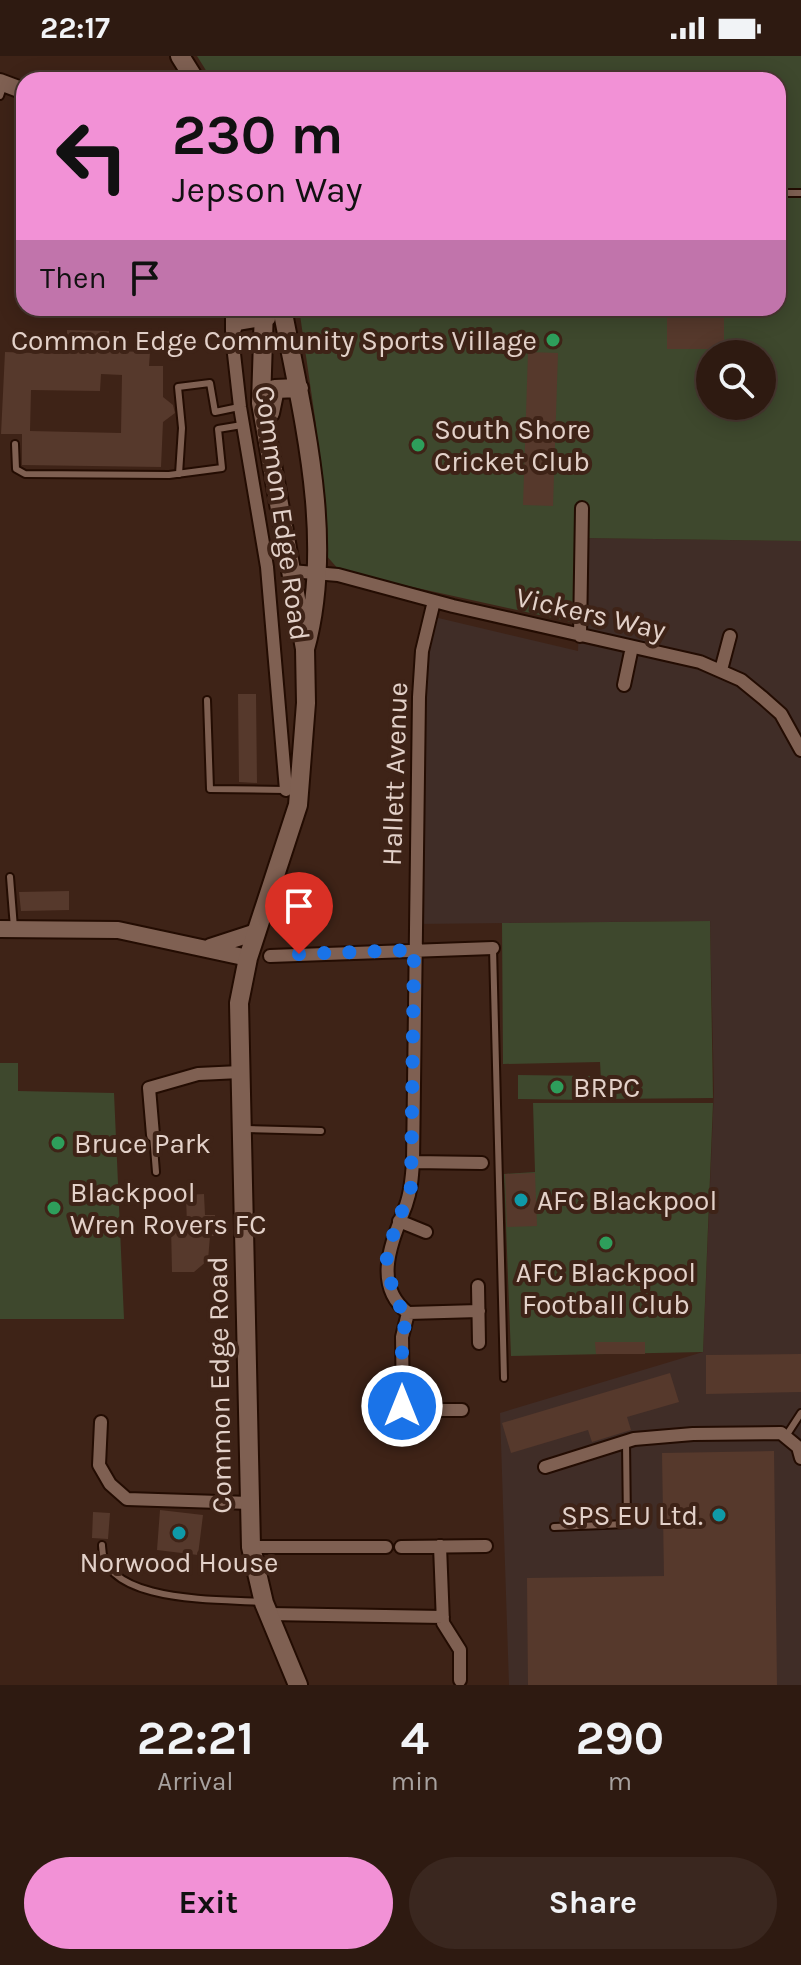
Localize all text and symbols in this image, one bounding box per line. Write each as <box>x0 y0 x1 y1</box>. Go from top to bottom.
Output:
text: 22:17 <box>40 10 110 46</box>
text: 230 m <box>172 102 343 167</box>
icon: left <box>40 104 144 208</box>
text: Jepson Way <box>172 169 363 211</box>
icon: arrive <box>123 256 167 300</box>
text: Then <box>40 260 107 296</box>
place label: Common Edge Community Sports Village <box>11 324 537 357</box>
marker: Common Edge Community Sports Village <box>544 331 562 349</box>
map controls <box>696 340 776 420</box>
button: search <box>696 340 776 420</box>
street label: Common Edge Road <box>248 383 317 643</box>
place label: South Shore Cricket Club <box>434 413 591 478</box>
marker: South Shore Cricket Club <box>409 436 427 454</box>
street label: Vickers Way <box>513 580 669 647</box>
street label: Hallett Avenue <box>375 681 414 867</box>
pin <box>265 872 333 954</box>
icon: arrive <box>277 884 321 928</box>
place label: BRPC <box>573 1071 640 1104</box>
marker: BRPC <box>548 1078 566 1096</box>
place label: Bruce Park <box>74 1127 211 1160</box>
marker: Bruce Park <box>49 1134 67 1152</box>
place label: Blackpool Wren Rovers FC <box>70 1176 266 1241</box>
place label: AFC Blackpool <box>537 1184 717 1217</box>
marker: AFC Blackpool <box>512 1191 530 1209</box>
marker: Blackpool Wren Rovers FC <box>45 1199 63 1217</box>
marker: AFC Blackpool Football Club <box>597 1234 615 1252</box>
street label: Common Edge Road <box>201 1256 238 1514</box>
place label: AFC Blackpool Football Club <box>516 1256 696 1321</box>
position arrow <box>360 1364 444 1448</box>
place label: SPS EU Ltd. <box>561 1499 703 1532</box>
marker: SPS EU Ltd. <box>710 1506 728 1524</box>
marker: Norwood House <box>170 1524 188 1542</box>
place label: Norwood House <box>80 1546 278 1579</box>
text: 22:21 <box>137 1710 254 1766</box>
text: 4 <box>400 1710 429 1766</box>
text: 290 <box>575 1710 664 1766</box>
text: Arrival <box>157 1766 234 1797</box>
text: min <box>391 1766 439 1797</box>
text: m <box>608 1766 632 1797</box>
button: Exit <box>24 1857 393 1949</box>
button: Share <box>409 1857 777 1949</box>

